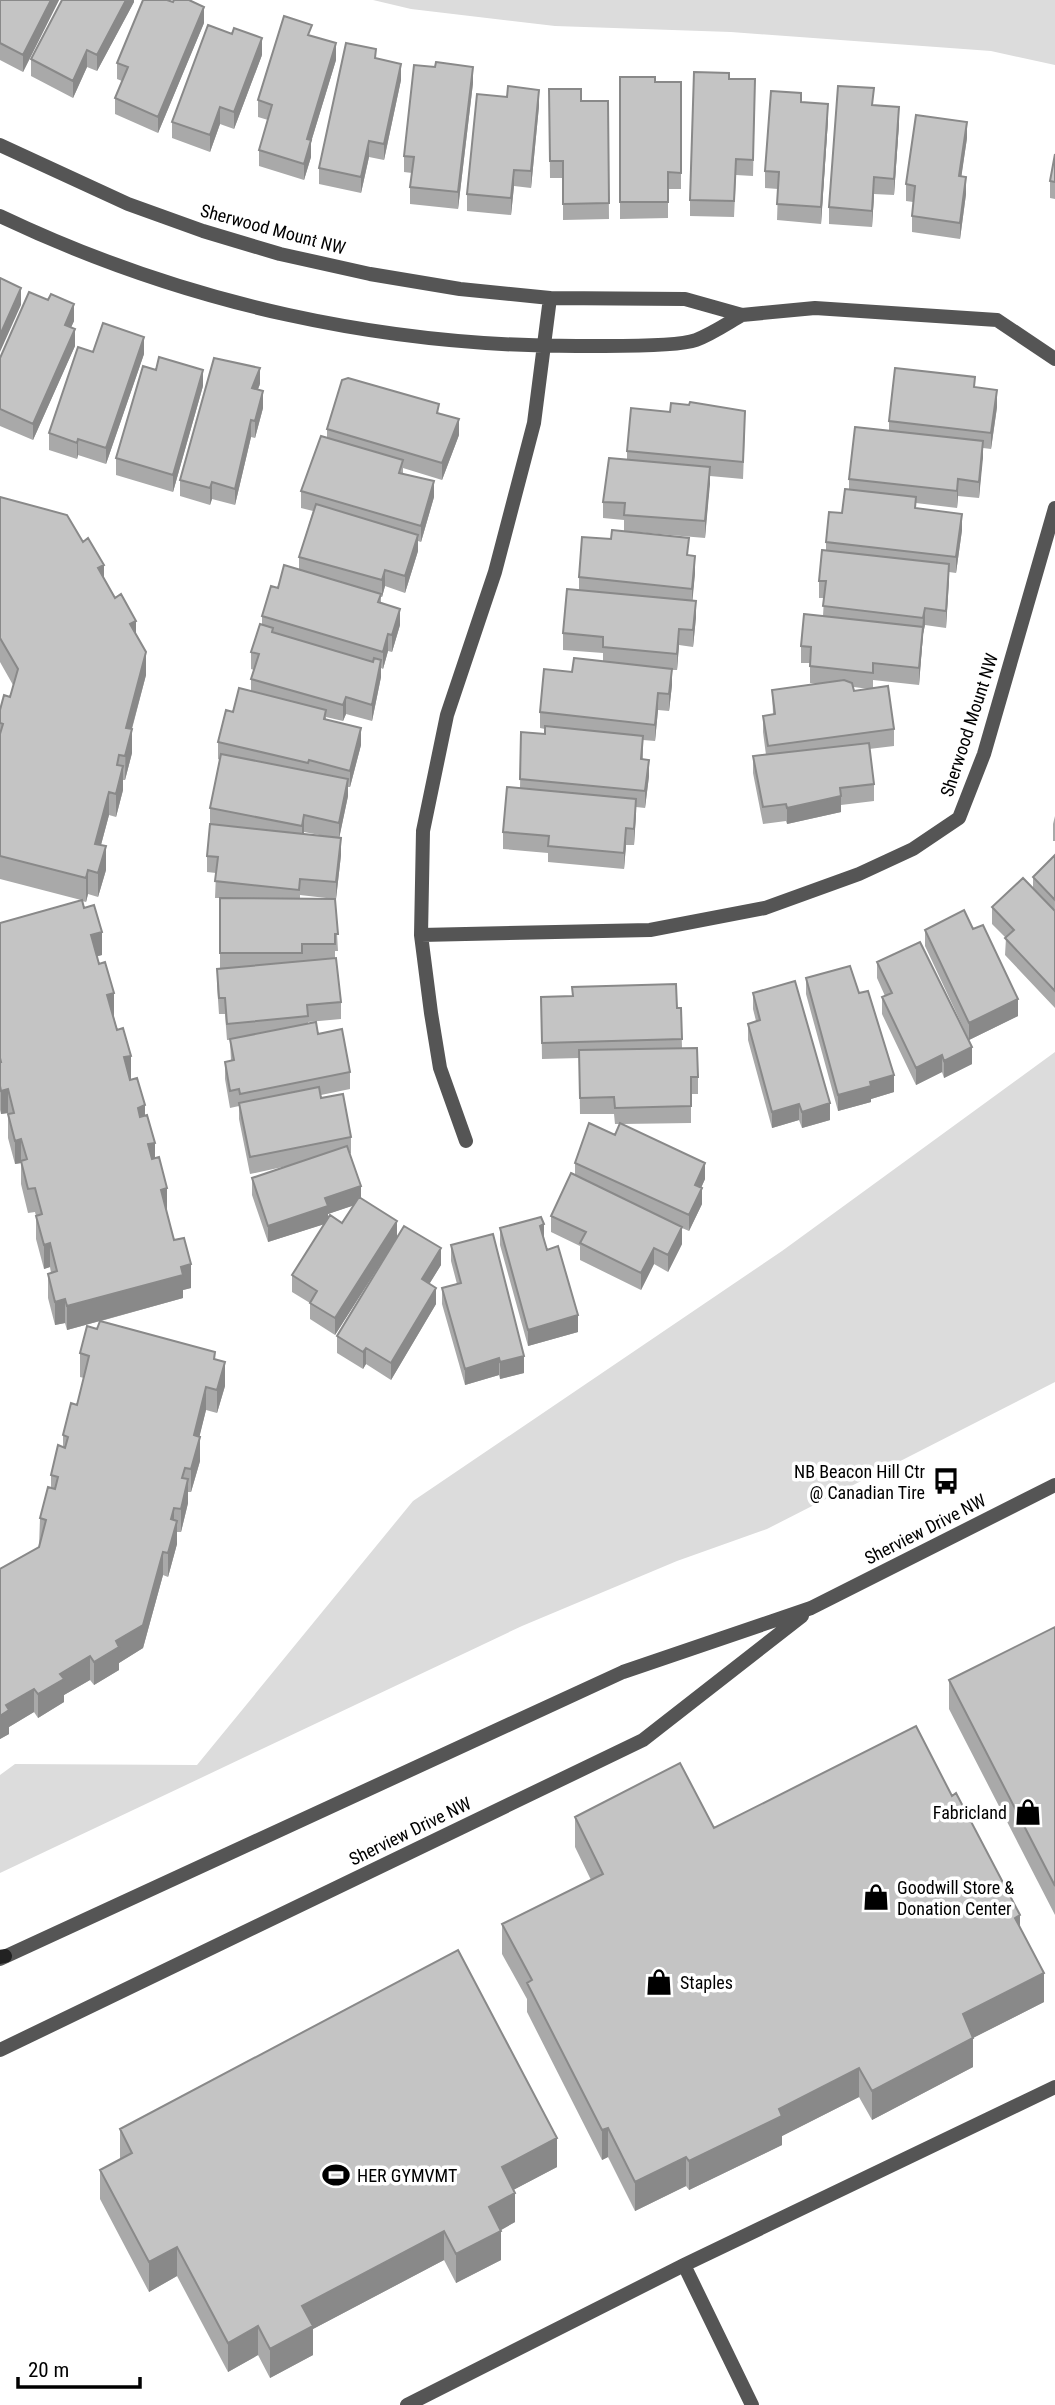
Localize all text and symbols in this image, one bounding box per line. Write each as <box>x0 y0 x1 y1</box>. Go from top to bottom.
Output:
street label: Sherwood Mount NW <box>198 200 348 259</box>
street label: Sherwood Mount NW <box>936 650 1002 799</box>
place label: NB Beacon Hill Ctr @ Canadian Tire <box>794 1461 926 1503</box>
bus stop icon: NB Beacon Hill Ctr @ Canadian Tire <box>931 1466 961 1496</box>
street label: Sherview Drive NW <box>861 1489 989 1569</box>
street label: Sherview Drive NW <box>346 1792 475 1870</box>
shop icon: Fabricland <box>1013 1797 1043 1827</box>
place label: Fabricland <box>933 1802 1007 1823</box>
place label: Goodwill Store & Donation Center <box>897 1877 1014 1919</box>
shop icon: Goodwill Store & Donation Center <box>861 1882 891 1912</box>
shop icon: Staples <box>644 1967 674 1997</box>
place label: Staples <box>680 1972 733 1993</box>
sports icon: HER GYMVMT <box>321 2160 351 2190</box>
place label: HER GYMVMT <box>357 2165 457 2186</box>
scale bar <box>18 2346 140 2390</box>
text: 20 m <box>28 2358 69 2382</box>

